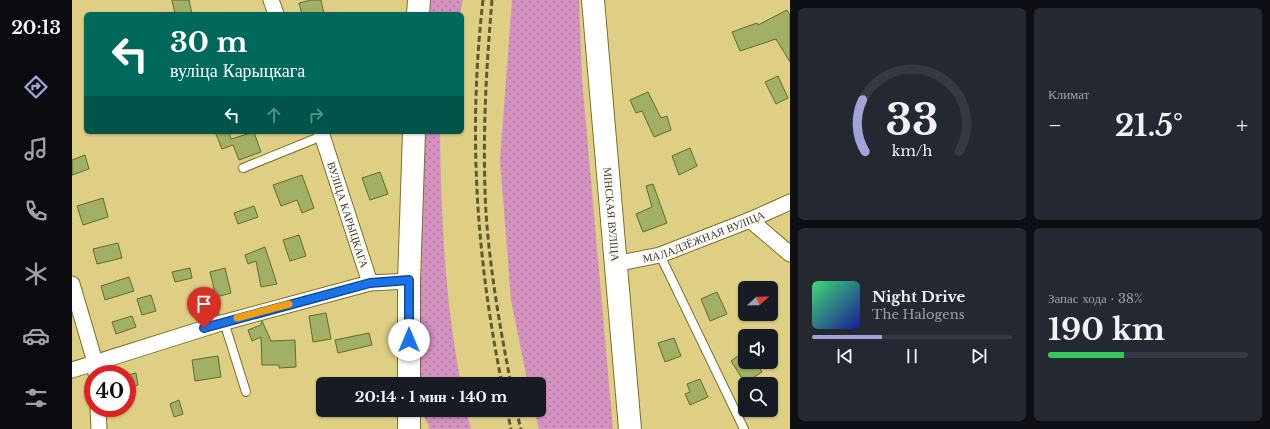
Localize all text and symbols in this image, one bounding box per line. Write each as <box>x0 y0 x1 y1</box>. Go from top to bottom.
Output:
text: 20:13 <box>11 17 61 39</box>
text: 30 m <box>170 25 247 60</box>
icon: left <box>104 28 156 80</box>
text: вуліца Карыцкага <box>170 60 305 82</box>
icon: directions <box>22 73 50 101</box>
text: Климат <box>1048 86 1089 103</box>
text: 33 <box>886 95 938 146</box>
icon: left <box>221 104 243 126</box>
icon: ahead <box>263 104 285 126</box>
icon: right <box>305 104 327 126</box>
text: 21.5° <box>1115 107 1183 144</box>
text: − <box>1048 112 1062 139</box>
text: + <box>1236 112 1248 139</box>
icon: music <box>22 135 50 163</box>
text: km/h <box>892 141 932 159</box>
street label: ВУЛІЦА КАРЫЦКАГА <box>324 160 372 270</box>
street label: МІНСКАЯ ВУЛІЦА <box>600 166 623 262</box>
icon: phone <box>22 197 50 225</box>
street label: МАЛАДЗЁЖНАЯ ВУЛІЦА <box>641 207 767 265</box>
icon: climate <box>22 260 50 288</box>
north arrow <box>738 281 778 321</box>
map controls <box>738 281 778 417</box>
pin <box>187 287 221 328</box>
text: Night Drive <box>872 287 965 306</box>
text: Запас хода · 38% <box>1048 290 1143 307</box>
icon: arrive <box>193 293 215 315</box>
text: The Halogens <box>872 306 965 323</box>
text: 190 km <box>1048 311 1165 348</box>
position arrow <box>388 319 430 361</box>
icon: car <box>22 322 50 350</box>
button: sound <box>738 329 778 369</box>
icon: previous <box>834 345 856 367</box>
icon: pause <box>901 345 923 367</box>
icon: next <box>968 345 990 367</box>
speed limit sign: 40 <box>84 365 136 417</box>
button: search <box>738 377 778 417</box>
icon: filters <box>22 384 50 412</box>
text: 20:14 · 1 мин · 140 m <box>355 387 507 406</box>

